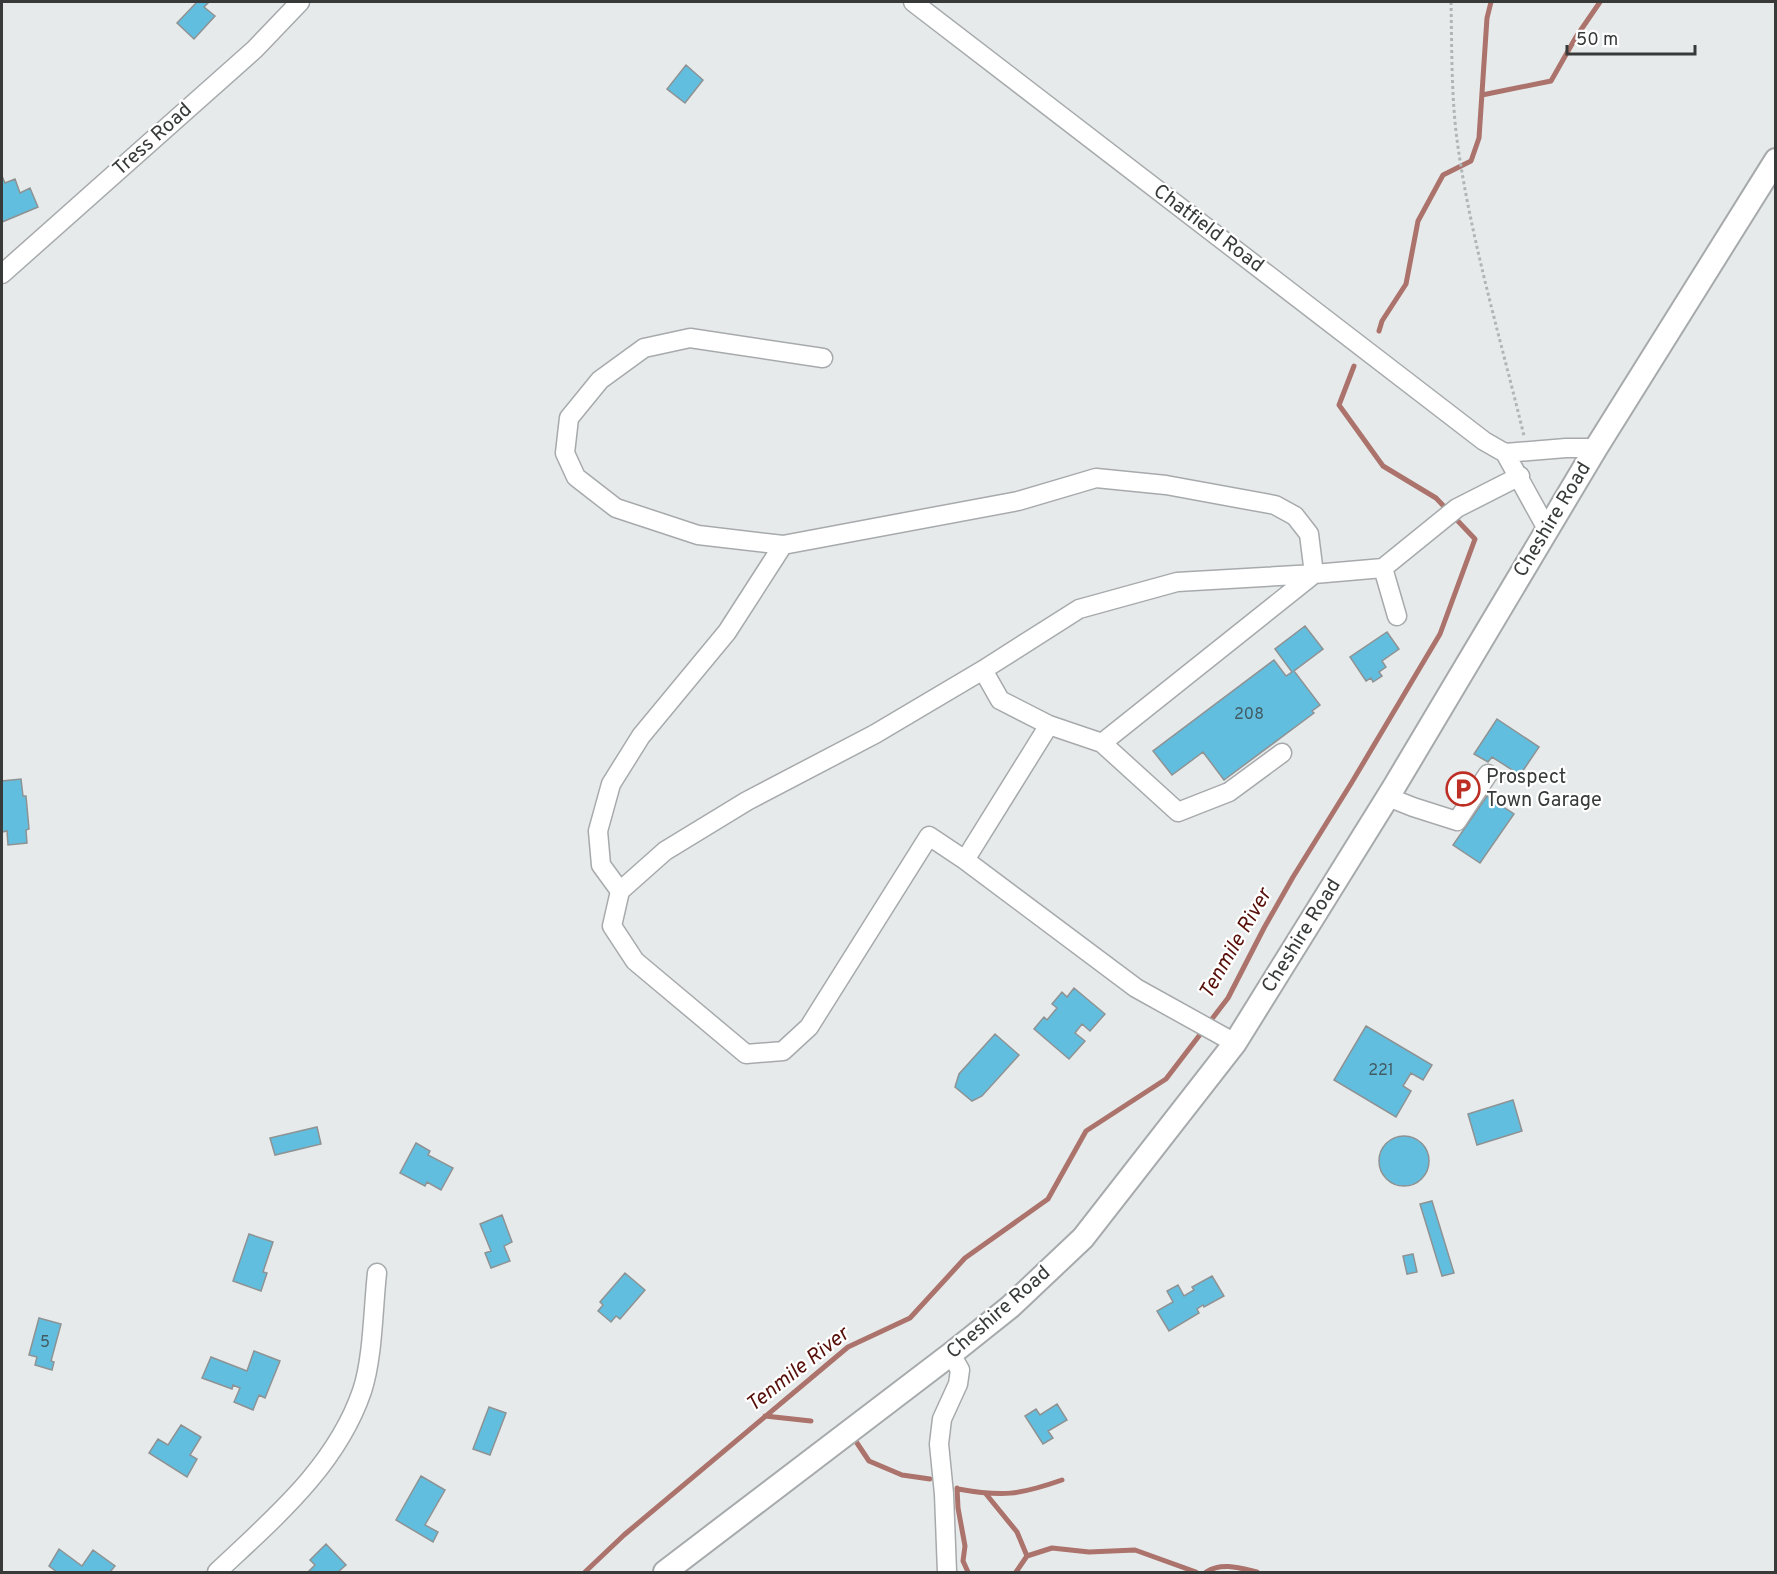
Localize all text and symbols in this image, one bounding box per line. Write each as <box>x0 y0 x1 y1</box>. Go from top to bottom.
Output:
scale bar <box>1567 18 1694 56</box>
text: 50 m <box>1576 29 1618 52</box>
street label: Tress Road <box>108 98 198 182</box>
street label: Chatfield Road <box>1148 179 1268 279</box>
street label: Cheshire Road <box>1508 458 1598 582</box>
house number: 208 <box>1234 705 1264 725</box>
place label: Prospect Town Garage <box>1486 765 1602 814</box>
parking icon: Prospect Town Garage <box>1445 771 1481 807</box>
street label: Cheshire Road <box>1257 874 1347 998</box>
water label: Tenmile River <box>1193 882 1280 1004</box>
house number: 221 <box>1368 1061 1394 1081</box>
street label: Cheshire Road <box>941 1261 1057 1365</box>
water label: Tenmile River <box>741 1320 856 1419</box>
house number: 5 <box>40 1333 50 1353</box>

